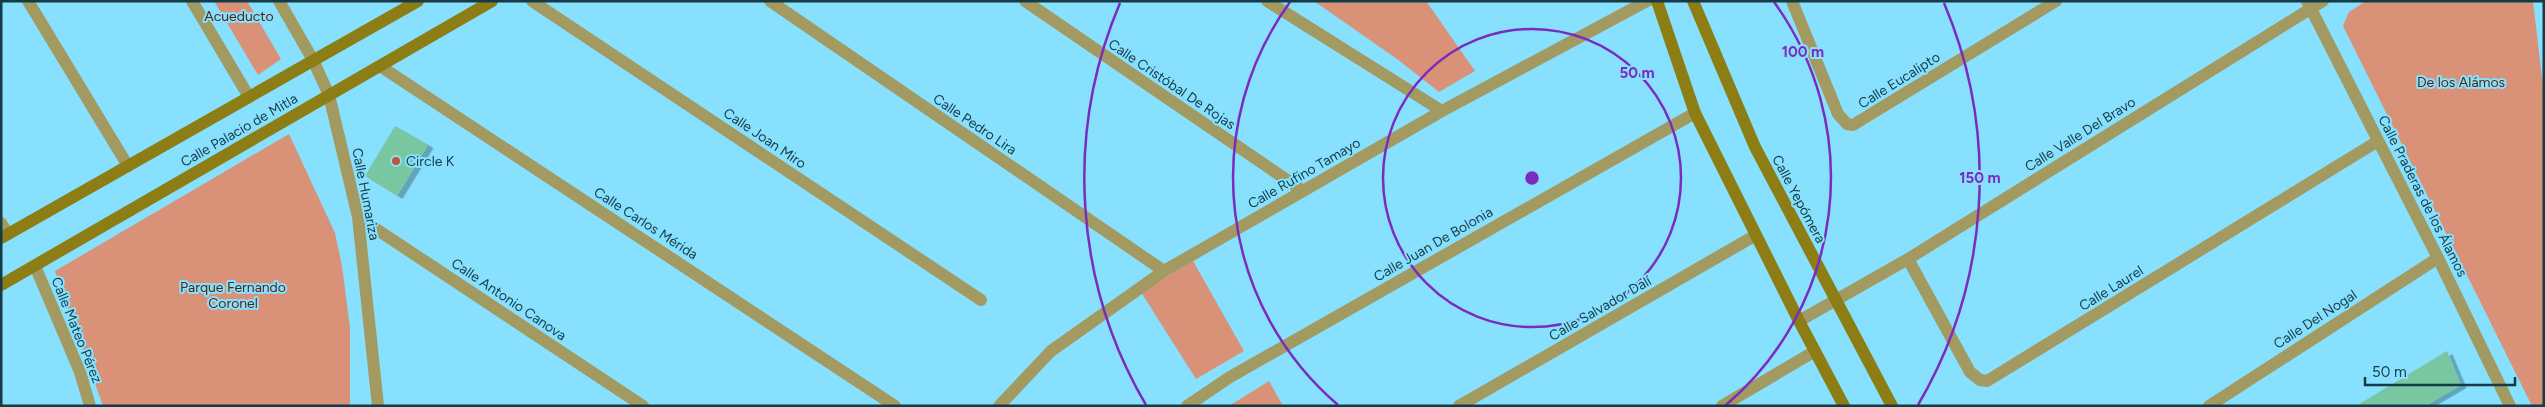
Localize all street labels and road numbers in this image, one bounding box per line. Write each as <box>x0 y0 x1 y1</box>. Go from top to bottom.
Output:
street label: Calle Cristóbal De Rojas <box>1105 36 1238 133</box>
street label: Calle Eucalipto <box>1855 48 1943 112</box>
street label: Calle Palacio de Mitla <box>178 90 301 171</box>
street label: Calle Pedro Lira <box>930 90 1020 159</box>
street label: Calle Valle Del Bravo <box>2022 93 2139 175</box>
street label: Calle Joan Miro <box>720 104 809 172</box>
street label: Calle Praderas de los Álamos <box>2374 113 2471 280</box>
street label: Calle Rufino Tamayo <box>1245 134 1364 213</box>
street label: Calle Humariza <box>348 146 383 242</box>
street label: Calle Yepómera <box>1768 152 1829 246</box>
street label: Calle Carlos Mérida <box>591 183 701 263</box>
street label: Calle Juan De Bolonia <box>1371 203 1496 285</box>
street label: Calle Antonio Canova <box>448 255 569 344</box>
street label: Calle Laurel <box>2076 262 2146 315</box>
street label: Calle Salvador Dalí <box>1546 272 1655 345</box>
street label: Calle Mateo Pérez <box>48 275 106 386</box>
street label: Calle Del Nogal <box>2271 286 2360 353</box>

